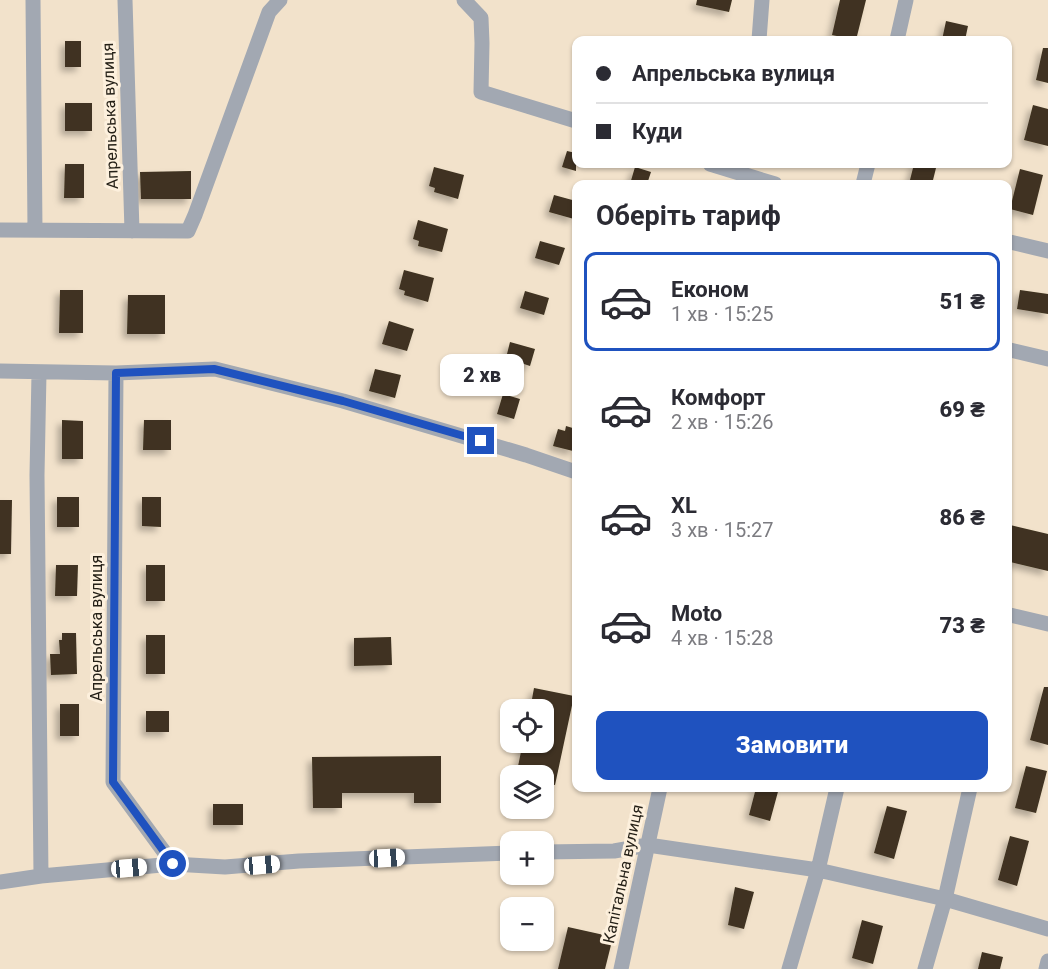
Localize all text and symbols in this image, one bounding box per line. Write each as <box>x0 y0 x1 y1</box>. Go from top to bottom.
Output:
street label: Апрельська вулиця <box>98 42 122 190</box>
text: Апрельська вулиця <box>632 61 835 86</box>
text: Куди <box>632 119 682 144</box>
text: Оберіть тариф <box>596 200 781 232</box>
icon: car <box>599 275 653 329</box>
text: Економ <box>671 277 749 302</box>
text: 51 ₴ <box>939 289 985 314</box>
text: 1 хв · 15:25 <box>671 302 774 326</box>
callout: 2 хв <box>439 354 523 396</box>
text: 2 хв <box>463 363 501 387</box>
icon: car <box>599 383 653 437</box>
text: Комфорт <box>671 385 766 410</box>
text: 69 ₴ <box>939 397 985 422</box>
text: 2 хв · 15:26 <box>671 410 774 434</box>
route end <box>467 427 494 454</box>
icon: car <box>599 491 653 545</box>
text: XL <box>671 493 697 518</box>
text: 86 ₴ <box>939 505 985 530</box>
text: 3 хв · 15:27 <box>671 518 774 542</box>
street label: Апрельська вулиця <box>87 555 106 701</box>
icon: car <box>599 599 653 653</box>
text: Moto <box>671 601 722 626</box>
text: 73 ₴ <box>939 613 985 638</box>
text: 4 хв · 15:28 <box>671 626 774 650</box>
map controls <box>500 699 554 951</box>
button: locate <box>500 699 554 753</box>
button: Замовити <box>596 711 988 780</box>
button: layers <box>500 765 554 819</box>
street label: Капітальна вулиця <box>599 803 647 945</box>
button: + <box>500 831 554 885</box>
car <box>369 848 405 868</box>
route start <box>159 850 186 877</box>
car <box>243 854 281 876</box>
car <box>110 857 148 879</box>
button: − <box>500 897 554 951</box>

